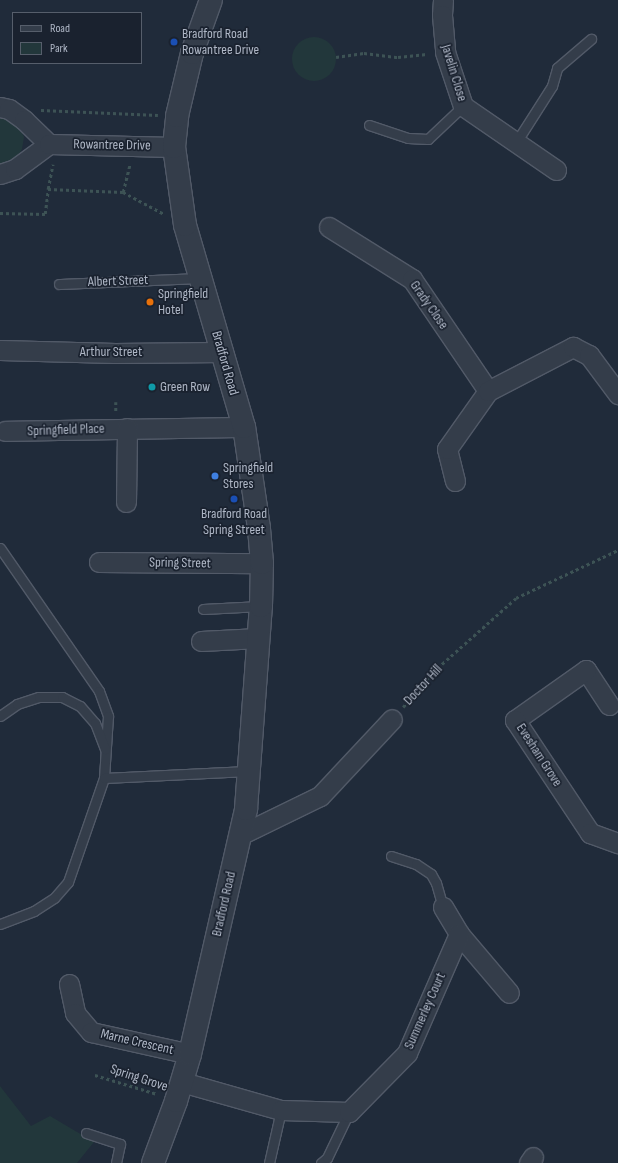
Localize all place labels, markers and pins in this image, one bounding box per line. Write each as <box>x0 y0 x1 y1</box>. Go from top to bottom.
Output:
place label: Bradford Road Rowantree Drive <box>182 26 259 58</box>
marker: Bradford Road Rowantree Drive <box>169 37 179 47</box>
place label: Springfield Hotel <box>158 286 208 318</box>
marker: Springfield Hotel <box>145 297 155 307</box>
place label: Green Row <box>160 379 210 395</box>
marker: Green Row <box>147 382 157 392</box>
place label: Springfield Stores <box>223 460 273 492</box>
marker: Springfield Stores <box>210 471 220 481</box>
marker: Bradford Road Spring Street <box>229 494 239 504</box>
place label: Bradford Road Spring Street <box>201 506 267 538</box>

